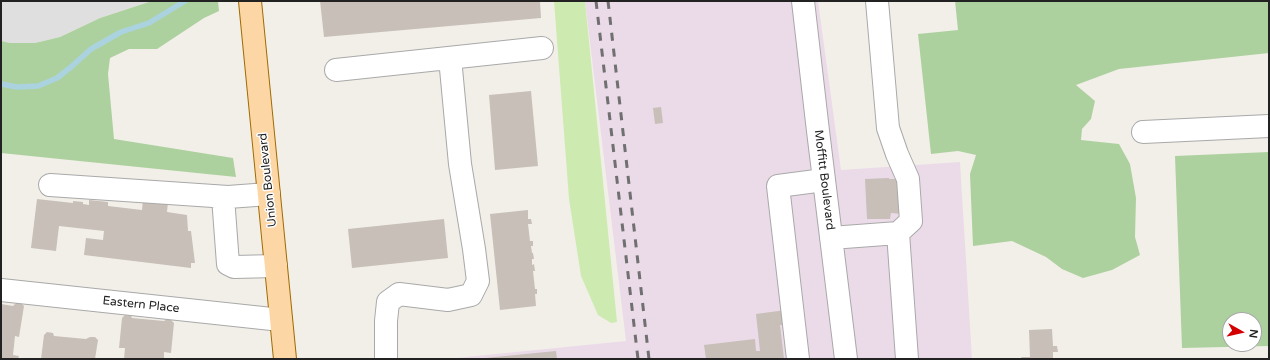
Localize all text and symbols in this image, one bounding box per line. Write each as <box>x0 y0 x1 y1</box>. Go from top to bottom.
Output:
street label: Moffitt Boulevard <box>811 129 837 231</box>
street label: Union Boulevard <box>256 132 280 228</box>
street label: Eastern Place <box>102 294 180 316</box>
north arrow <box>1222 312 1262 352</box>
text: N <box>1246 328 1260 339</box>

